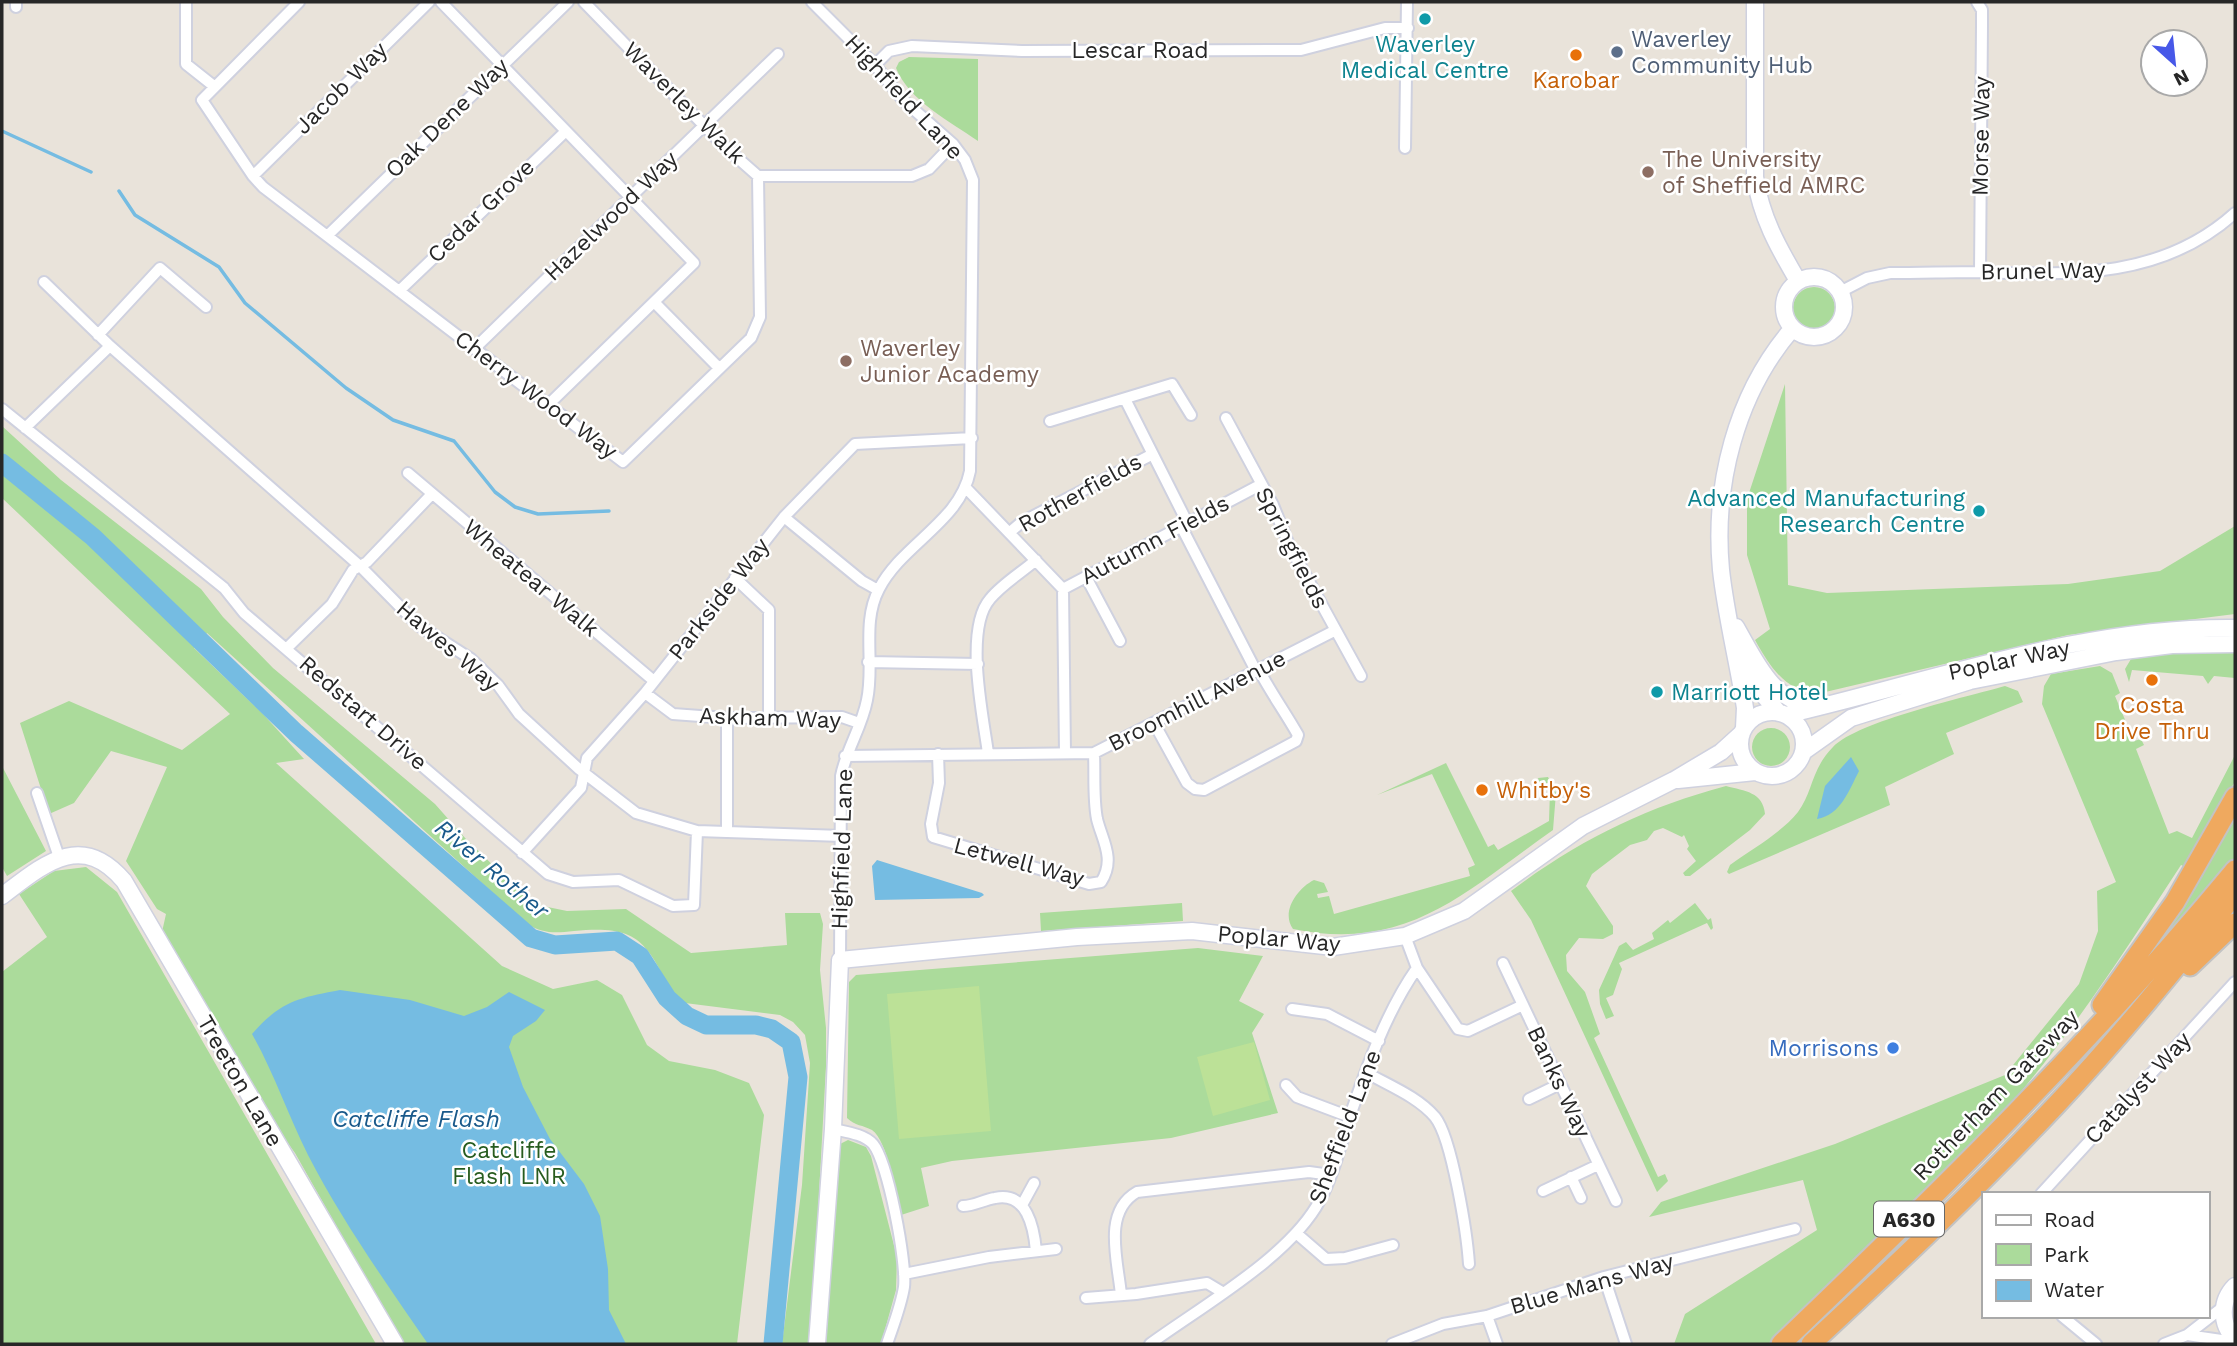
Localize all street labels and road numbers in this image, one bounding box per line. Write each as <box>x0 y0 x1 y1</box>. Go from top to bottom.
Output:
street label: Highfield Lane <box>839 29 969 165</box>
street label: Jacob Way <box>289 36 393 140</box>
street label: Waverley Walk <box>618 37 750 169</box>
street label: Lescar Road <box>1071 37 1209 64</box>
street label: Oak Dene Way <box>380 52 514 184</box>
street label: Morse Way <box>1966 76 1996 196</box>
street label: Hazelwood Way <box>539 145 684 287</box>
street label: Cedar Grove <box>422 153 540 269</box>
street label: Brunel Way <box>1980 256 2106 286</box>
street label: Cherry Wood Way <box>449 325 623 465</box>
street label: Rotherfields <box>1014 448 1146 538</box>
street label: Springfields <box>1250 483 1334 613</box>
street label: Autumn Fields <box>1076 490 1234 590</box>
street label: Wheatear Walk <box>458 513 604 643</box>
street label: Parkside Way <box>663 532 775 666</box>
street label: Hawes Way <box>391 595 505 697</box>
street label: Poplar Way <box>1946 634 2072 686</box>
street label: Broomhill Avenue <box>1104 645 1290 757</box>
street label: Redstart Drive <box>293 650 433 776</box>
street label: Askham Way <box>699 702 842 734</box>
street label: Highfield Lane <box>826 768 858 930</box>
street label: Letwell Way <box>951 832 1087 892</box>
street label: Poplar Way <box>1216 920 1342 958</box>
street label: Rotherham Gateway <box>1907 1004 2085 1186</box>
street label: Treeton Lane <box>191 1010 289 1152</box>
street label: Banks Way <box>1521 1022 1597 1142</box>
street label: Catalyst Way <box>2079 1026 2197 1150</box>
street label: Sheffield Lane <box>1303 1046 1387 1208</box>
road number: A630 <box>1874 1202 1944 1236</box>
street label: Blue Mans Way <box>1507 1248 1677 1320</box>

